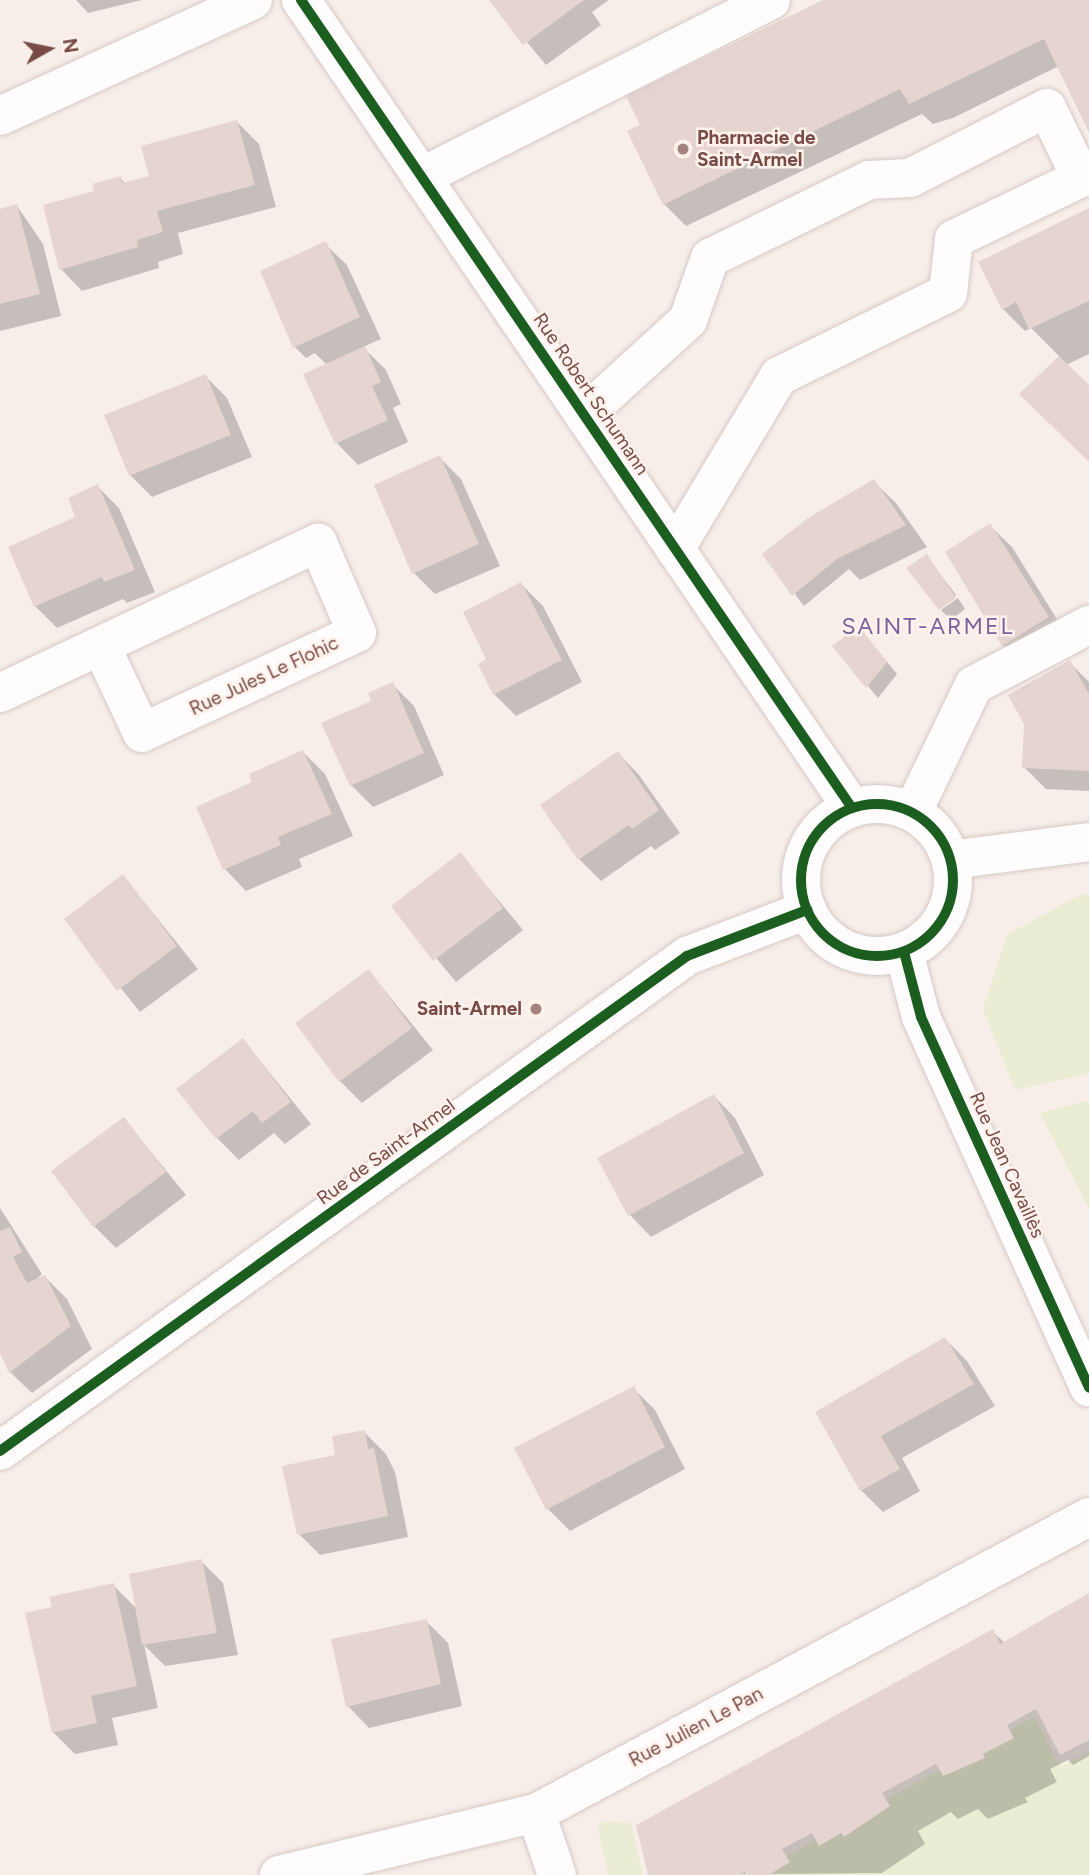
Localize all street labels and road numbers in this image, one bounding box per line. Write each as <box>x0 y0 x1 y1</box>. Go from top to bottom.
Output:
street label: Rue Robert Schumann <box>528 309 654 479</box>
street label: Rue Jules Le Flohic <box>186 631 342 721</box>
street label: Rue Jean Cavaillès <box>965 1089 1049 1241</box>
street label: Rue de Saint-Armel <box>312 1094 460 1210</box>
street label: Rue Julien Le Pan <box>625 1682 767 1772</box>

